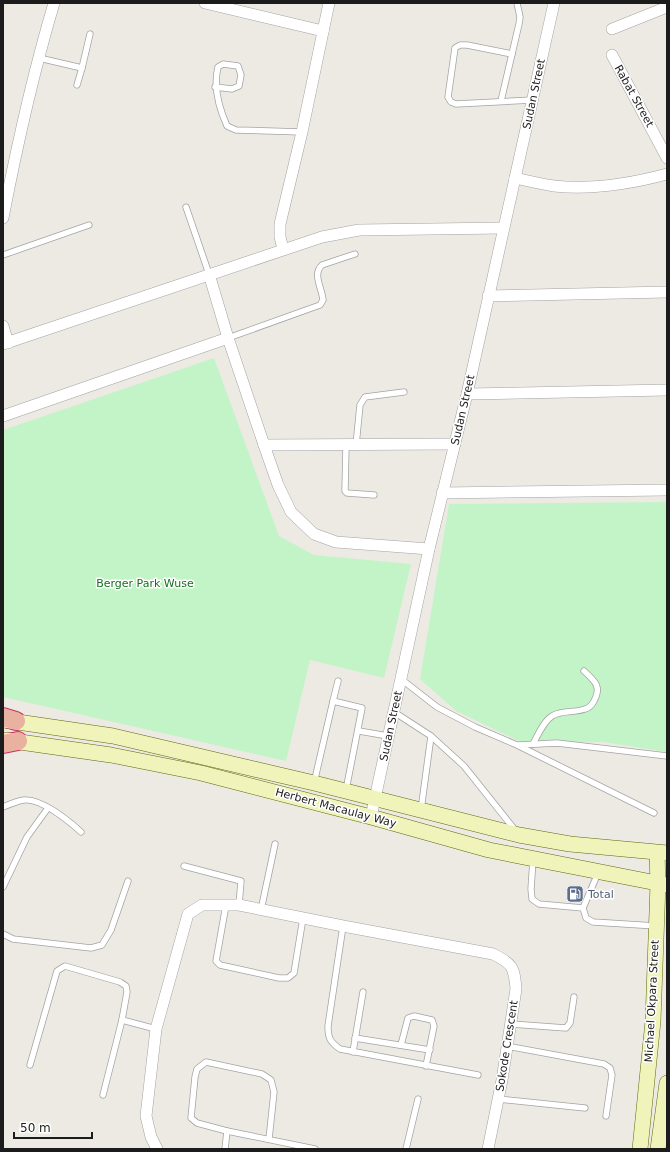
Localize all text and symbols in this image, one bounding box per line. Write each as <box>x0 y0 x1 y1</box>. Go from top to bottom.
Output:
street label: Sudan Street <box>520 57 548 130</box>
street label: Rabat Street <box>612 63 657 130</box>
street label: Sudan Street <box>449 373 478 446</box>
park label: Berger Park Wuse <box>96 577 194 590</box>
street label: Sudan Street <box>377 689 405 762</box>
street label: Herbert Macaulay Way <box>274 786 398 831</box>
fuel station icon: Total <box>565 884 585 904</box>
place label: Total <box>587 888 614 901</box>
street label: Michael Okpara Street <box>642 939 662 1063</box>
street label: Sokode Crescent <box>493 999 521 1093</box>
scale bar <box>14 1114 92 1140</box>
text: 50 m <box>20 1121 51 1135</box>

